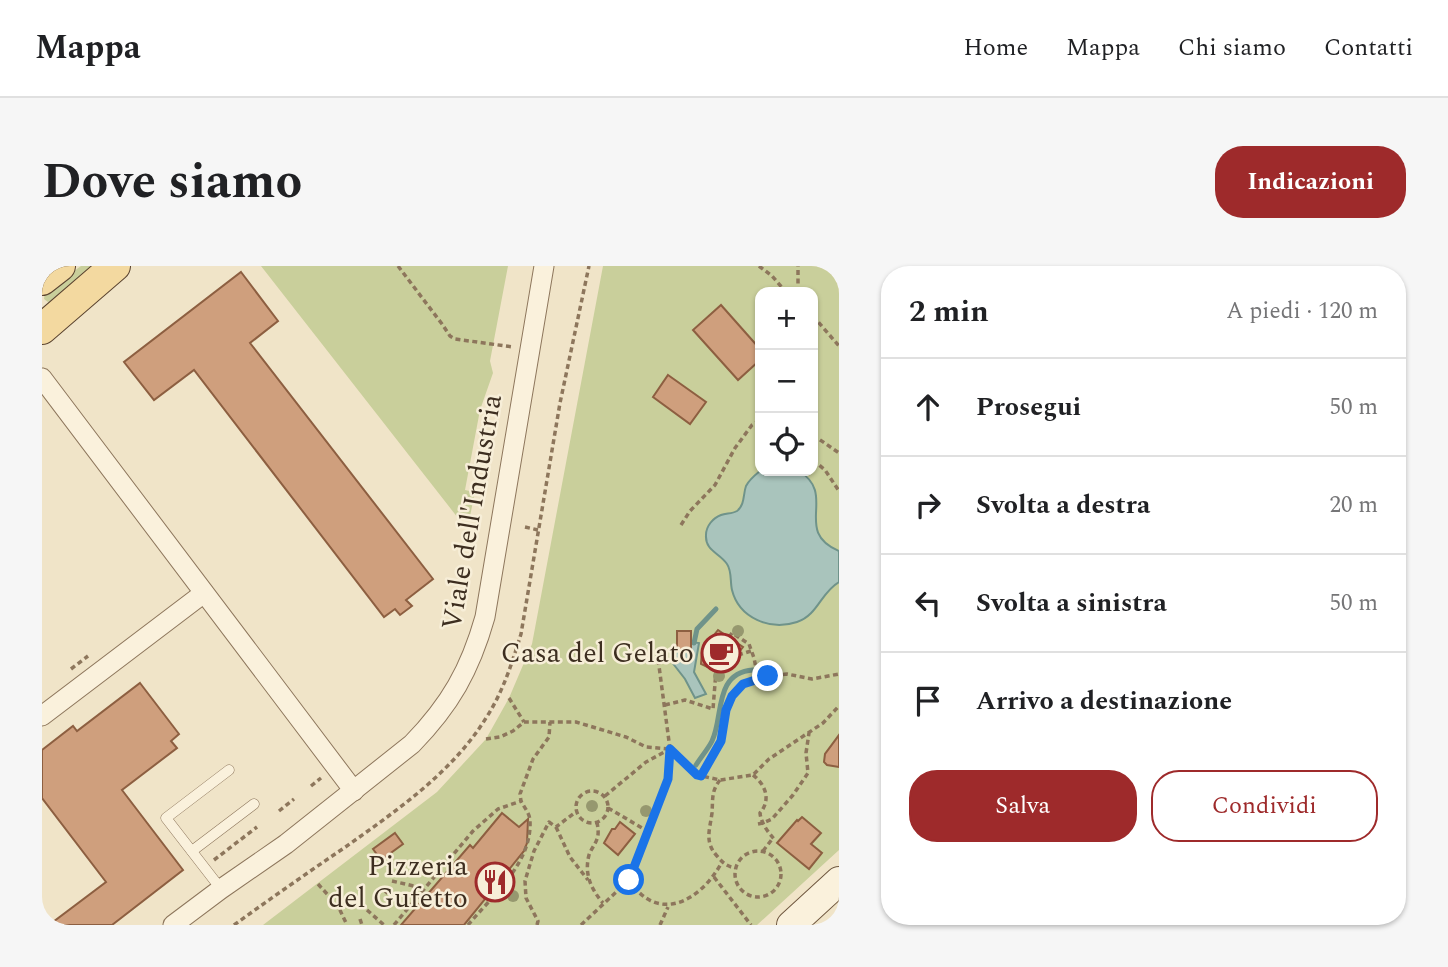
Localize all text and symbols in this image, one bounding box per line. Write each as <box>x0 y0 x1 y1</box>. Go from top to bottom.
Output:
text: Mappa <box>35 23 141 73</box>
text: Home <box>963 30 1028 66</box>
text: Mappa <box>1066 30 1140 66</box>
text: Chi siamo <box>1178 30 1286 66</box>
text: Contatti <box>1324 30 1413 66</box>
text: Dove siamo <box>42 145 302 220</box>
button: Indicazioni <box>1215 146 1406 218</box>
map controls <box>755 287 818 476</box>
button: + <box>755 287 818 350</box>
text: 2 min <box>909 289 989 335</box>
text: A piedi · 120 m <box>1226 294 1378 329</box>
button: − <box>755 350 818 413</box>
text: Prosegui <box>976 387 1081 427</box>
icon: ahead <box>909 388 947 426</box>
street label: Viale dell'Industria <box>430 390 514 633</box>
text: 50 m <box>1329 390 1378 425</box>
button: locate <box>755 413 818 476</box>
text: Svolta a destra <box>976 485 1150 525</box>
icon: right <box>909 486 947 524</box>
text: 20 m <box>1329 488 1378 523</box>
text: Svolta a sinistra <box>976 583 1167 623</box>
icon: left <box>909 584 947 622</box>
text: 50 m <box>1329 586 1378 621</box>
place label: Casa del Gelato <box>501 632 694 675</box>
cafe icon: Casa del Gelato <box>700 632 742 674</box>
route end <box>752 660 783 691</box>
text: Arrivo a destinazione <box>976 681 1232 721</box>
icon: arrive <box>909 682 947 720</box>
button: Salva <box>909 770 1137 842</box>
button: Condividi <box>1151 770 1378 842</box>
place label: Pizzeria del Gufetto <box>328 845 468 920</box>
restaurant icon: Pizzeria del Gufetto <box>474 861 516 903</box>
route start <box>613 864 644 895</box>

